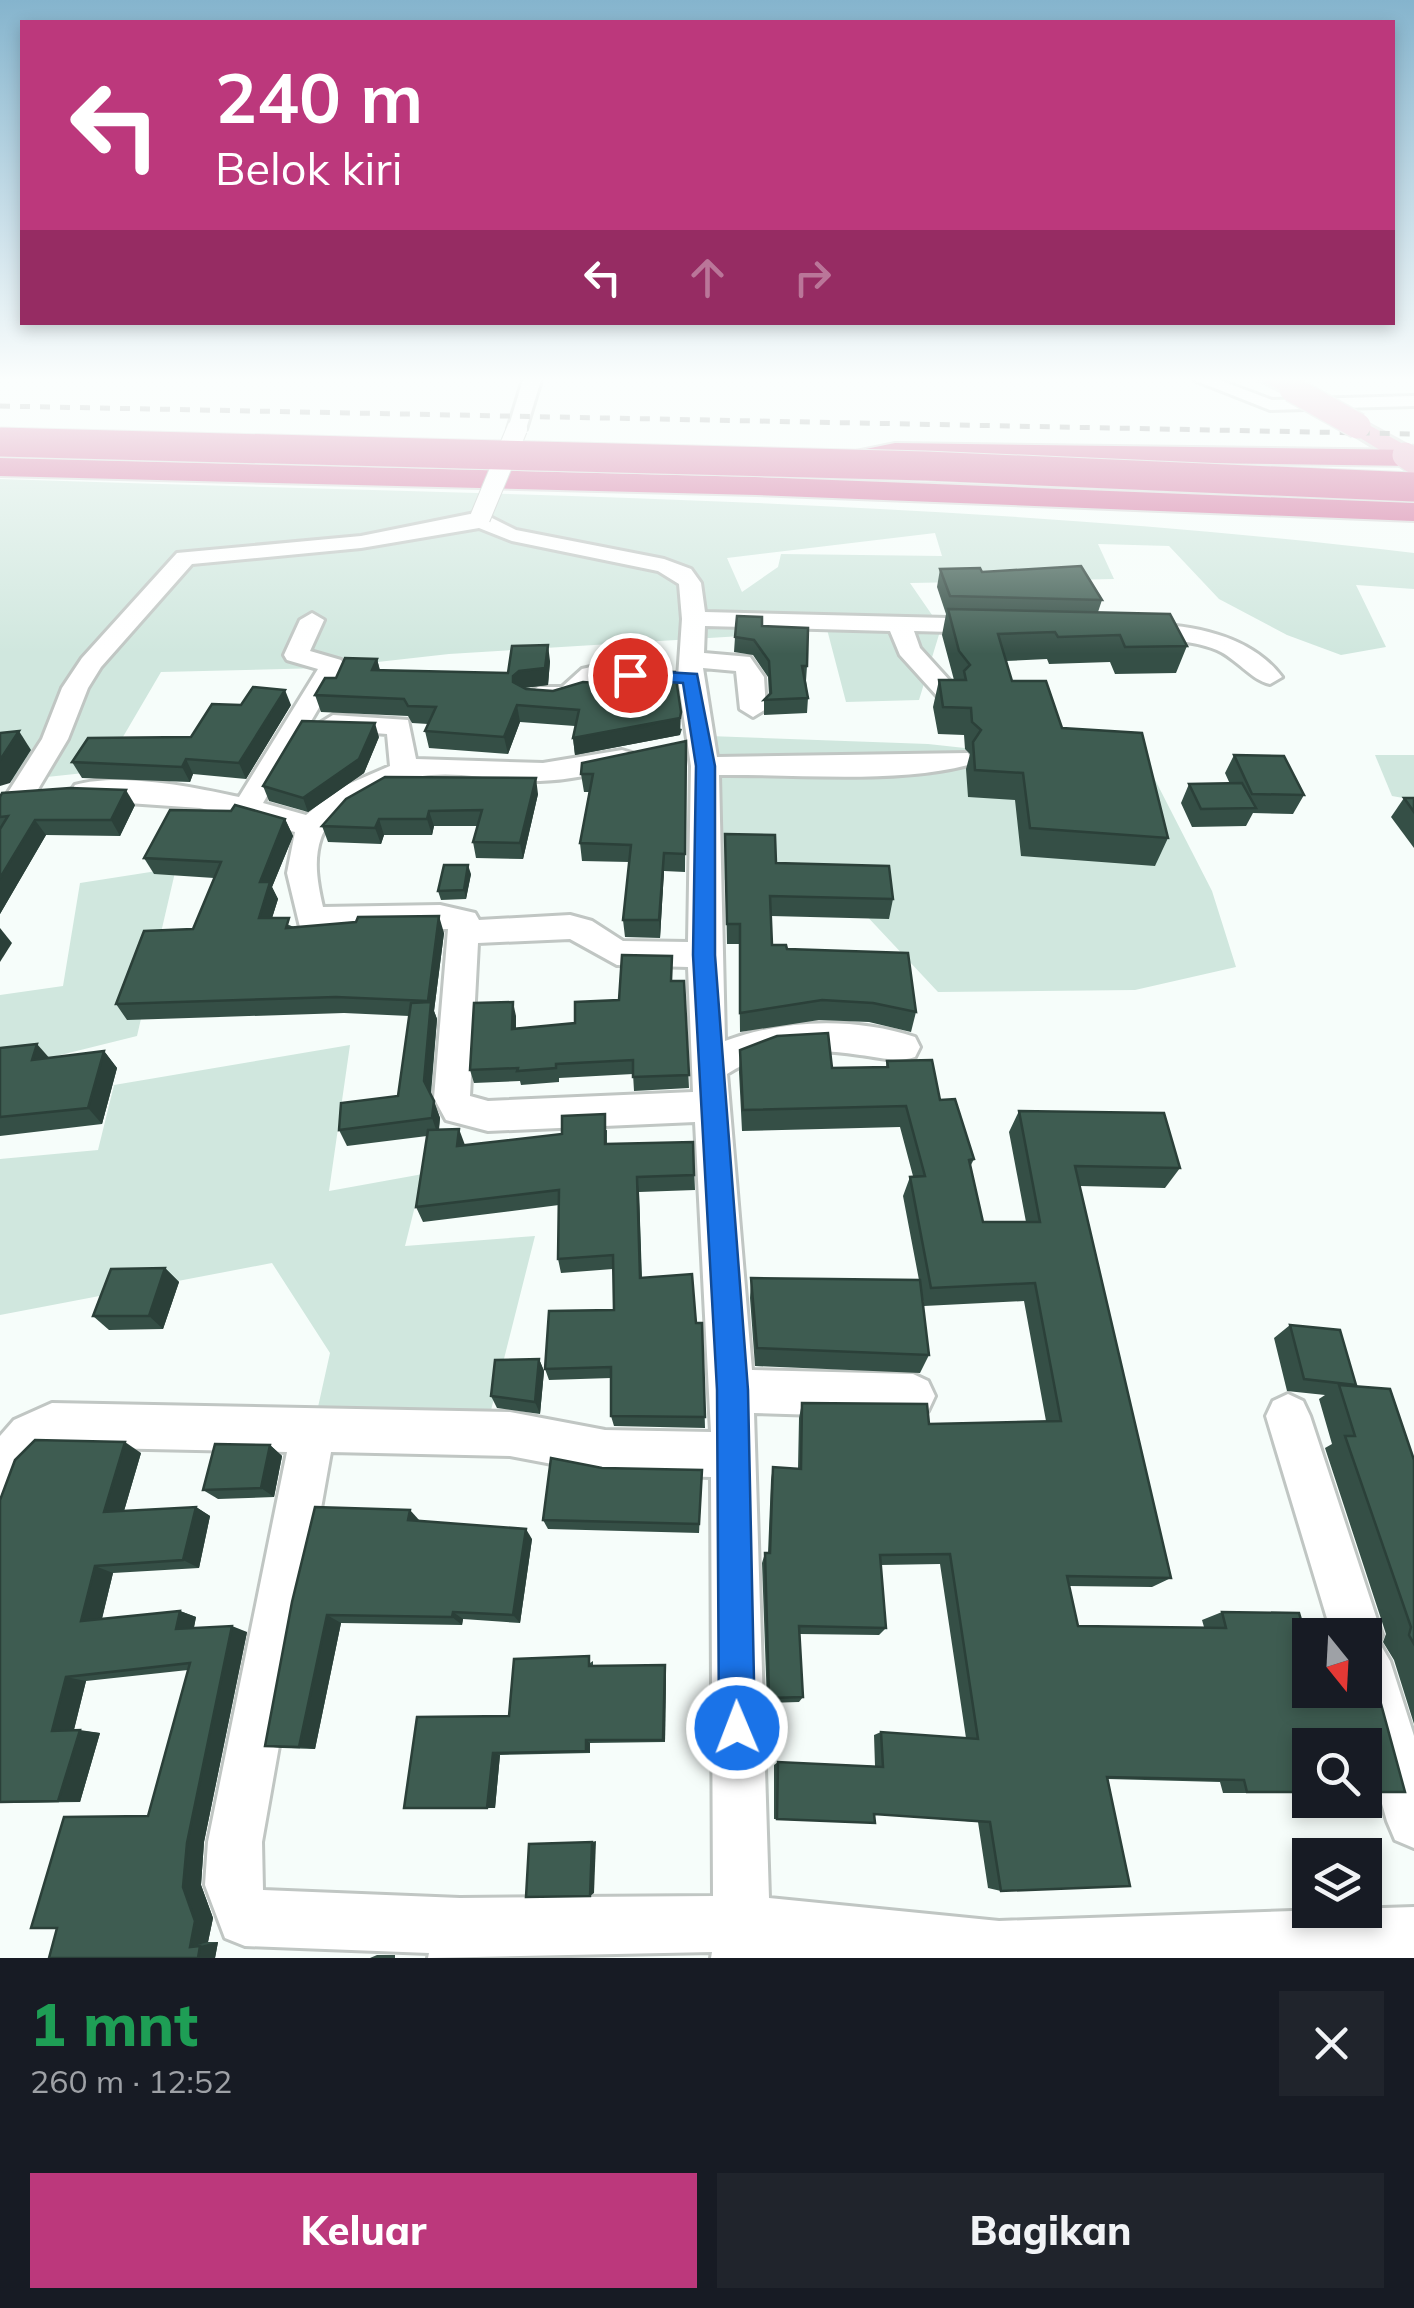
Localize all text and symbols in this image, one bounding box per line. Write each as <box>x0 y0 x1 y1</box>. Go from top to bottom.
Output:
text: 240 m <box>215 53 423 141</box>
icon: left <box>50 60 180 190</box>
text: Belok kiri <box>215 140 402 196</box>
icon: left <box>575 250 630 305</box>
icon: ahead <box>680 250 735 305</box>
icon: right <box>785 250 840 305</box>
pin <box>588 633 673 718</box>
icon: arrive <box>603 648 658 703</box>
north arrow <box>1292 1618 1382 1708</box>
map controls <box>1292 1618 1382 1928</box>
position arrow <box>685 1676 789 1780</box>
button: search <box>1292 1728 1382 1818</box>
button: layers <box>1292 1838 1382 1928</box>
text: 1 mnt <box>30 1986 198 2061</box>
button: close <box>1279 1991 1384 2096</box>
text: 260 m · 12:52 <box>30 2061 232 2101</box>
button: Keluar <box>30 2173 697 2288</box>
button: Bagikan <box>717 2173 1384 2288</box>

